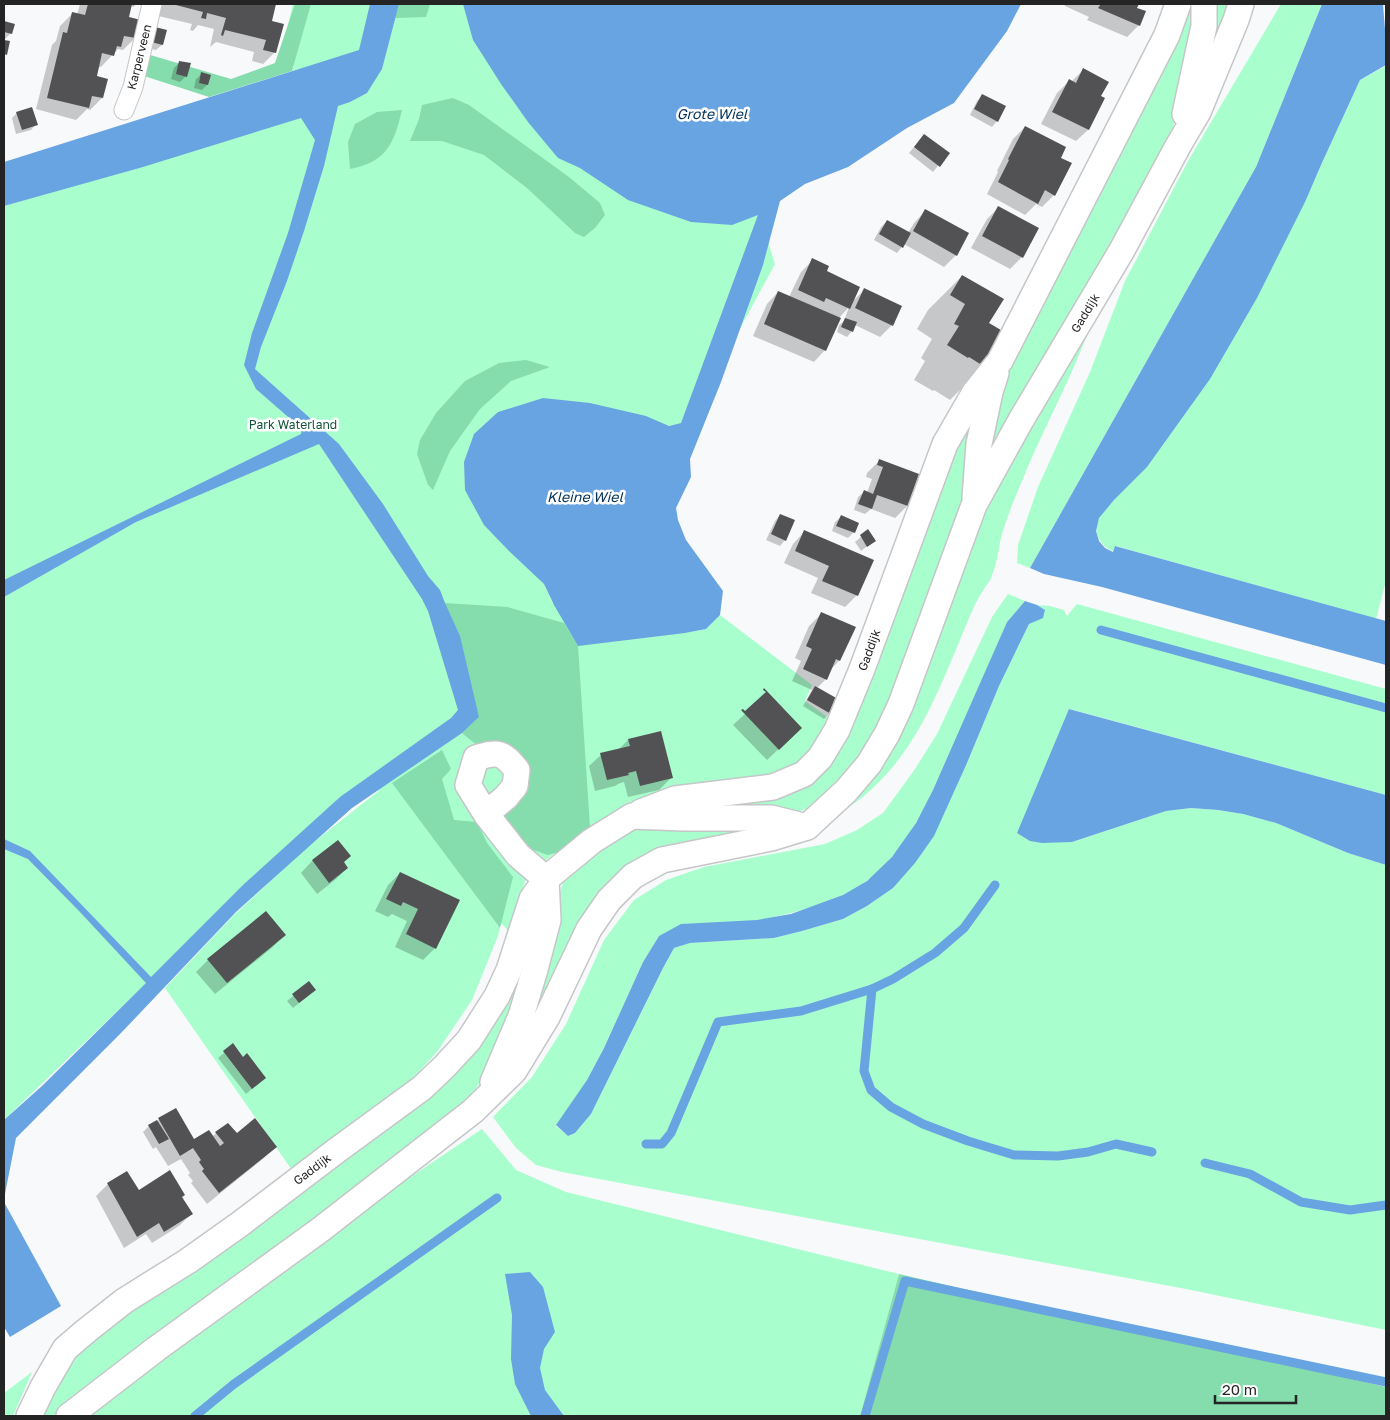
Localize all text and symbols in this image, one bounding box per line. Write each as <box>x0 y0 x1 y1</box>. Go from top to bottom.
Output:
street label: Karperveen <box>124 23 154 91</box>
water label: Grote Wiel <box>677 105 748 122</box>
street label: Gaddijk <box>1067 290 1103 335</box>
park label: Park Waterland <box>249 417 337 432</box>
water label: Kleine Wiel <box>547 488 623 505</box>
street label: Gaddijk <box>855 627 884 673</box>
street label: Gaddijk <box>290 1150 334 1188</box>
scale bar <box>1215 1372 1296 1404</box>
text: 20 m <box>1222 1380 1257 1398</box>

